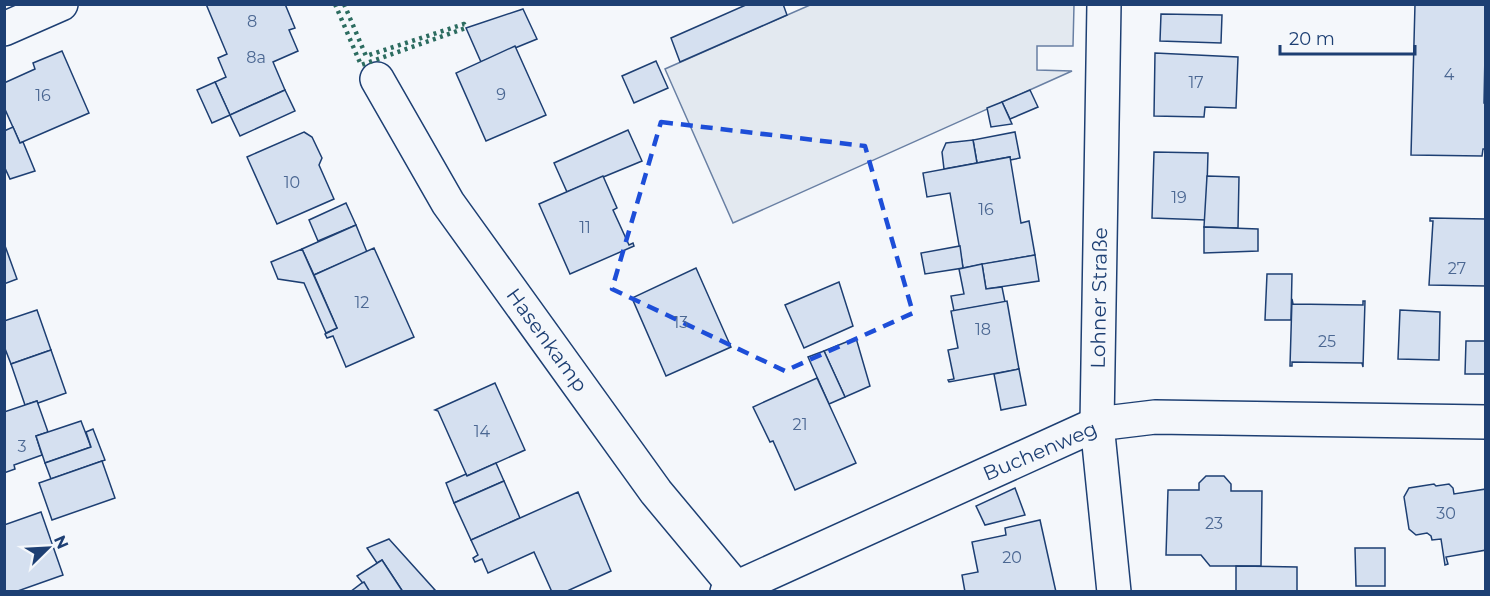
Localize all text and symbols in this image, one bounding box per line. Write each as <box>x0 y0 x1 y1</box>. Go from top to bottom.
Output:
house number: 8 <box>247 12 257 31</box>
scale bar <box>1280 18 1415 56</box>
text: 20 m <box>1289 28 1335 50</box>
house number: 8a <box>246 48 266 67</box>
house number: 4 <box>1444 65 1455 84</box>
house number: 17 <box>1188 73 1204 92</box>
house number: 9 <box>496 85 506 104</box>
house number: 16 <box>35 86 51 105</box>
house number: 10 <box>284 173 300 192</box>
house number: 19 <box>1171 188 1187 207</box>
house number: 16 <box>978 200 994 219</box>
house number: 11 <box>579 218 591 237</box>
street label: Lohner Straße <box>1086 227 1112 369</box>
house number: 27 <box>1448 259 1466 278</box>
street label: Hasenkamp <box>502 284 592 396</box>
house number: 12 <box>355 293 369 312</box>
house number: 13 <box>674 313 688 332</box>
house number: 18 <box>975 320 991 339</box>
house number: 25 <box>1318 332 1336 351</box>
house number: 21 <box>793 415 807 434</box>
street label: Buchenweg <box>979 416 1101 486</box>
house number: 14 <box>474 422 491 441</box>
house number: 3 <box>17 437 27 456</box>
house number: 30 <box>1436 504 1456 523</box>
house number: 23 <box>1205 514 1223 533</box>
north arrow <box>18 518 78 578</box>
text: N <box>50 532 73 552</box>
house number: 20 <box>1002 548 1022 567</box>

